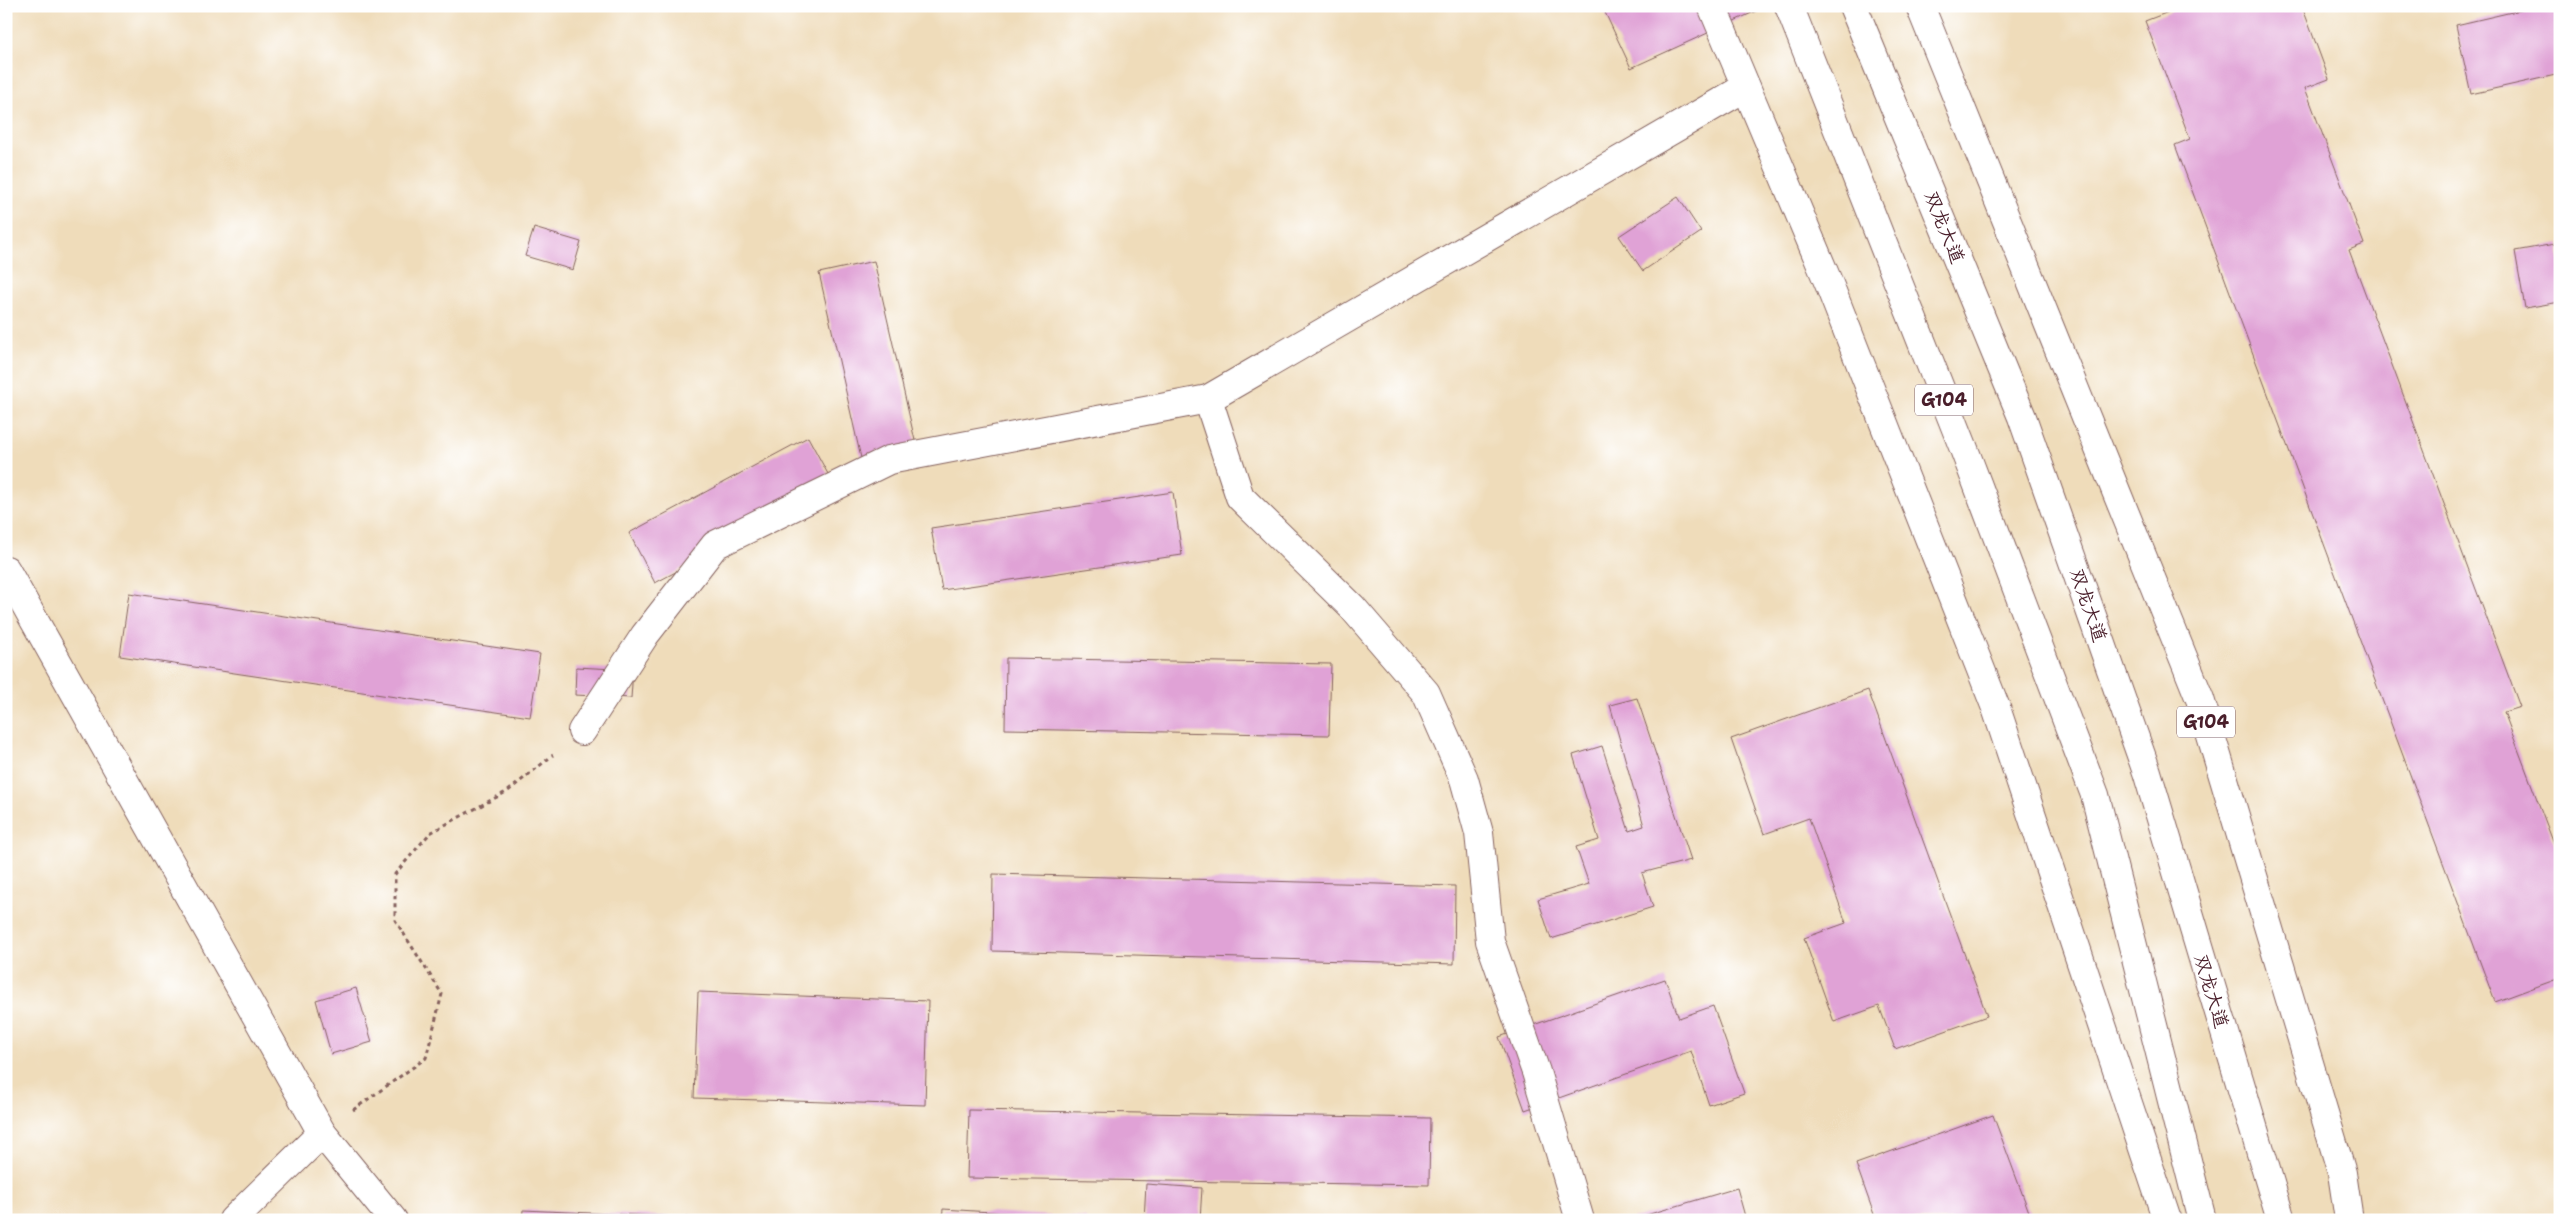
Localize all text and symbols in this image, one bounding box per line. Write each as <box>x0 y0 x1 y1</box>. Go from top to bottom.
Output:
street label: 双龙大道 <box>1919 187 1970 267</box>
road number: G104 <box>1915 384 1973 416</box>
street label: 双龙大道 <box>2064 565 2113 645</box>
road number: G104 <box>2177 706 2235 738</box>
street label: 双龙大道 <box>2188 951 2235 1031</box>

